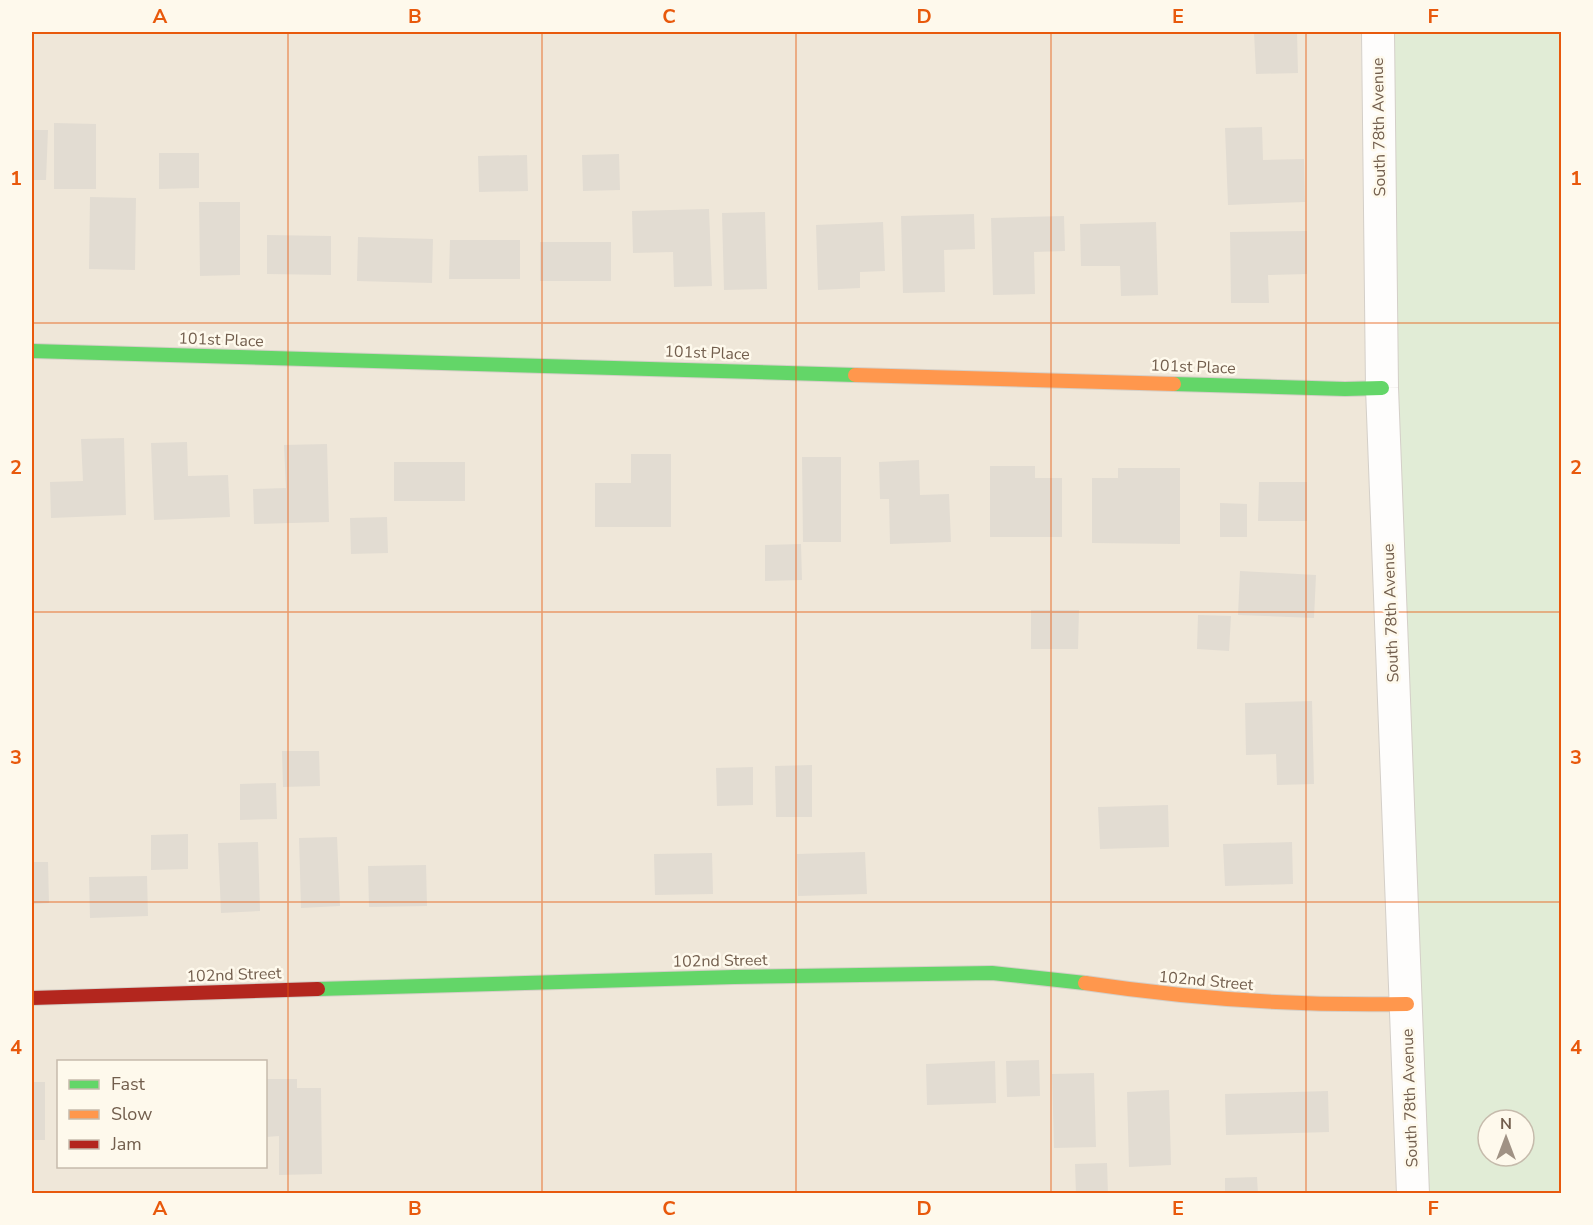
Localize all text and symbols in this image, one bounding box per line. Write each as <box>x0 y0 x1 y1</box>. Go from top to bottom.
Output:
text: A <box>153 3 168 30</box>
text: B <box>408 3 422 30</box>
text: C <box>662 3 676 30</box>
text: D <box>916 3 932 30</box>
text: E <box>1172 3 1184 30</box>
text: F <box>1427 3 1439 30</box>
street label: South 78th Avenue <box>1367 57 1391 197</box>
text: 1 <box>10 165 22 192</box>
text: 1 <box>1570 165 1582 192</box>
street label: 101st Place <box>178 328 264 352</box>
street label: 101st Place <box>664 341 750 365</box>
street label: 101st Place <box>1150 355 1236 379</box>
text: 2 <box>10 454 22 481</box>
text: 2 <box>1570 454 1582 481</box>
street label: South 78th Avenue <box>1378 543 1404 683</box>
text: 3 <box>10 744 22 771</box>
text: 3 <box>1570 744 1582 771</box>
street label: 102nd Street <box>672 949 768 973</box>
street label: 102nd Street <box>186 962 282 988</box>
street label: 102nd Street <box>1158 966 1255 996</box>
street label: South 78th Avenue <box>1397 1028 1423 1168</box>
text: 4 <box>10 1034 22 1061</box>
text: 4 <box>1570 1034 1582 1061</box>
legend <box>57 1060 267 1168</box>
text: Fast <box>111 1072 146 1096</box>
text: Slow <box>111 1102 152 1126</box>
north arrow <box>1476 1108 1536 1168</box>
text: N <box>1500 1113 1512 1135</box>
text: Jam <box>110 1132 142 1156</box>
text: A <box>153 1195 168 1222</box>
text: B <box>408 1195 422 1222</box>
text: C <box>662 1195 676 1222</box>
text: D <box>916 1195 932 1222</box>
text: E <box>1172 1195 1184 1222</box>
text: F <box>1427 1195 1439 1222</box>

